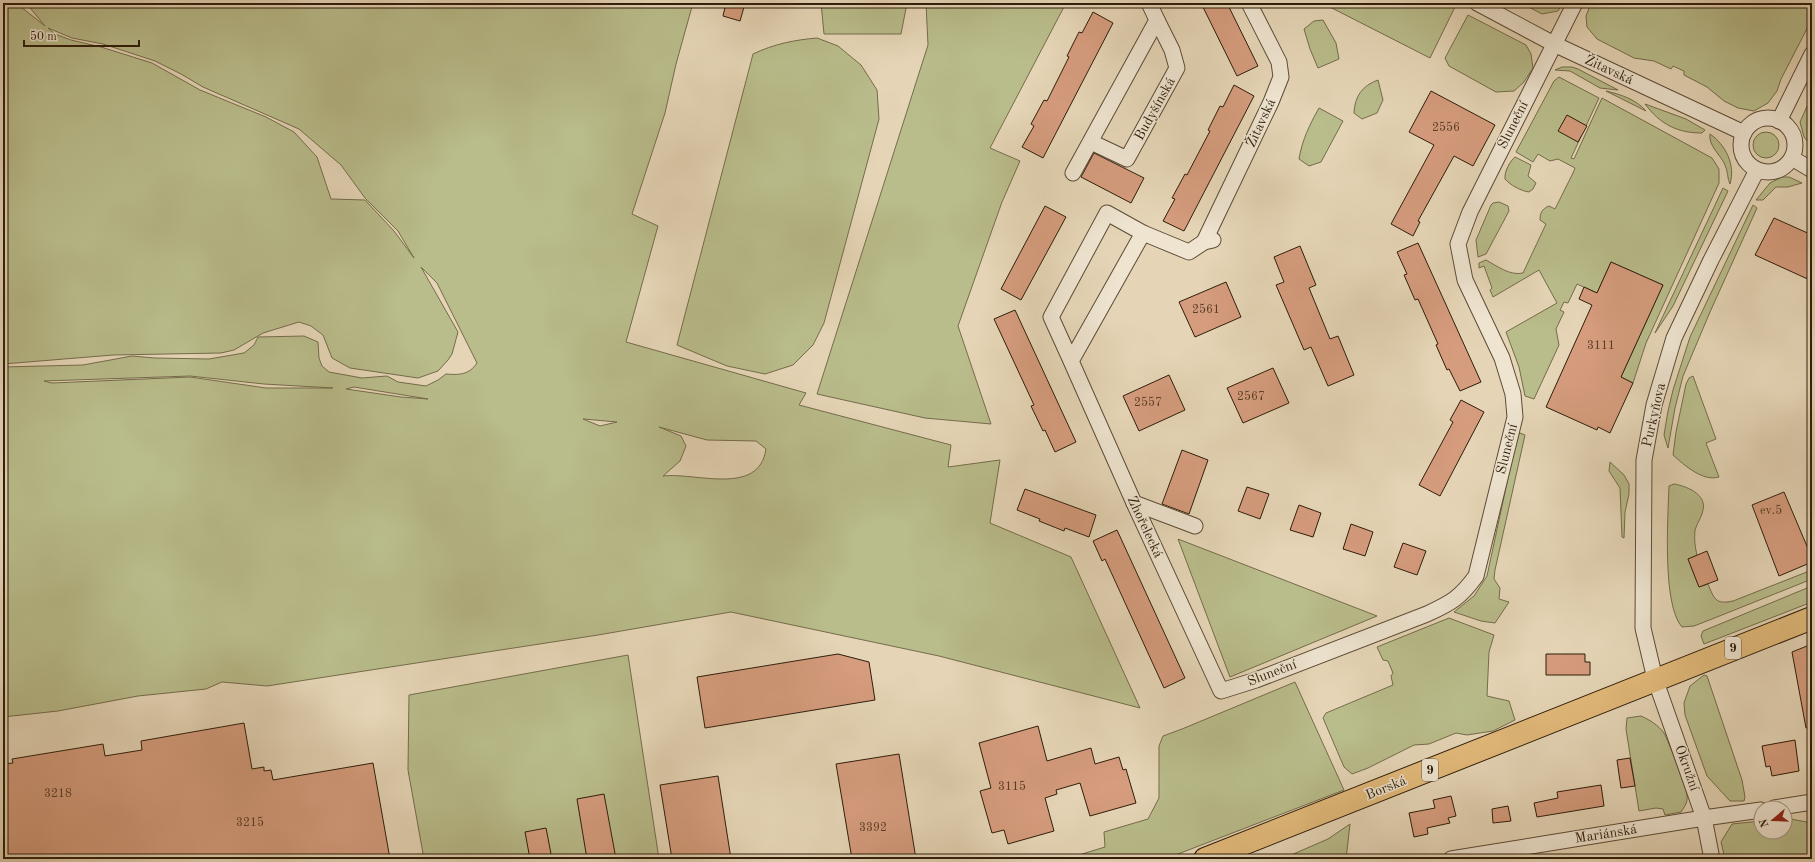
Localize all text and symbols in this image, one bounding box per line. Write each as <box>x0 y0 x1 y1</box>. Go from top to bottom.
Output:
scale bar <box>24 22 139 48</box>
text: 50 m <box>30 30 57 43</box>
street label: Žitavská <box>1582 50 1637 87</box>
street label: Budyšínská <box>1132 75 1178 143</box>
street label: Žitavská <box>1241 95 1278 150</box>
street label: Sluneční <box>1495 99 1531 151</box>
house number: 2556 <box>1432 121 1460 134</box>
house number: 2561 <box>1192 303 1220 316</box>
house number: 3111 <box>1587 340 1615 352</box>
street label: Purkyňova <box>1640 382 1668 448</box>
house number: 2567 <box>1237 390 1265 403</box>
house number: 2557 <box>1134 396 1162 409</box>
street label: Sluneční <box>1494 422 1520 476</box>
street label: Zhořelecká <box>1125 494 1165 560</box>
house number: ev.5 <box>1760 504 1782 517</box>
road number: 9 <box>1725 637 1741 659</box>
street label: Sluneční <box>1246 657 1299 689</box>
street label: Okružní <box>1672 743 1702 793</box>
road number: 9 <box>1422 759 1438 781</box>
street label: Borská <box>1364 773 1408 802</box>
house number: 3115 <box>998 780 1026 793</box>
house number: 3218 <box>44 788 72 800</box>
north arrow <box>1753 800 1793 840</box>
house number: 3215 <box>236 816 264 829</box>
text: N <box>1758 816 1772 829</box>
house number: 3392 <box>859 822 887 834</box>
street label: Mariánská <box>1574 822 1638 846</box>

